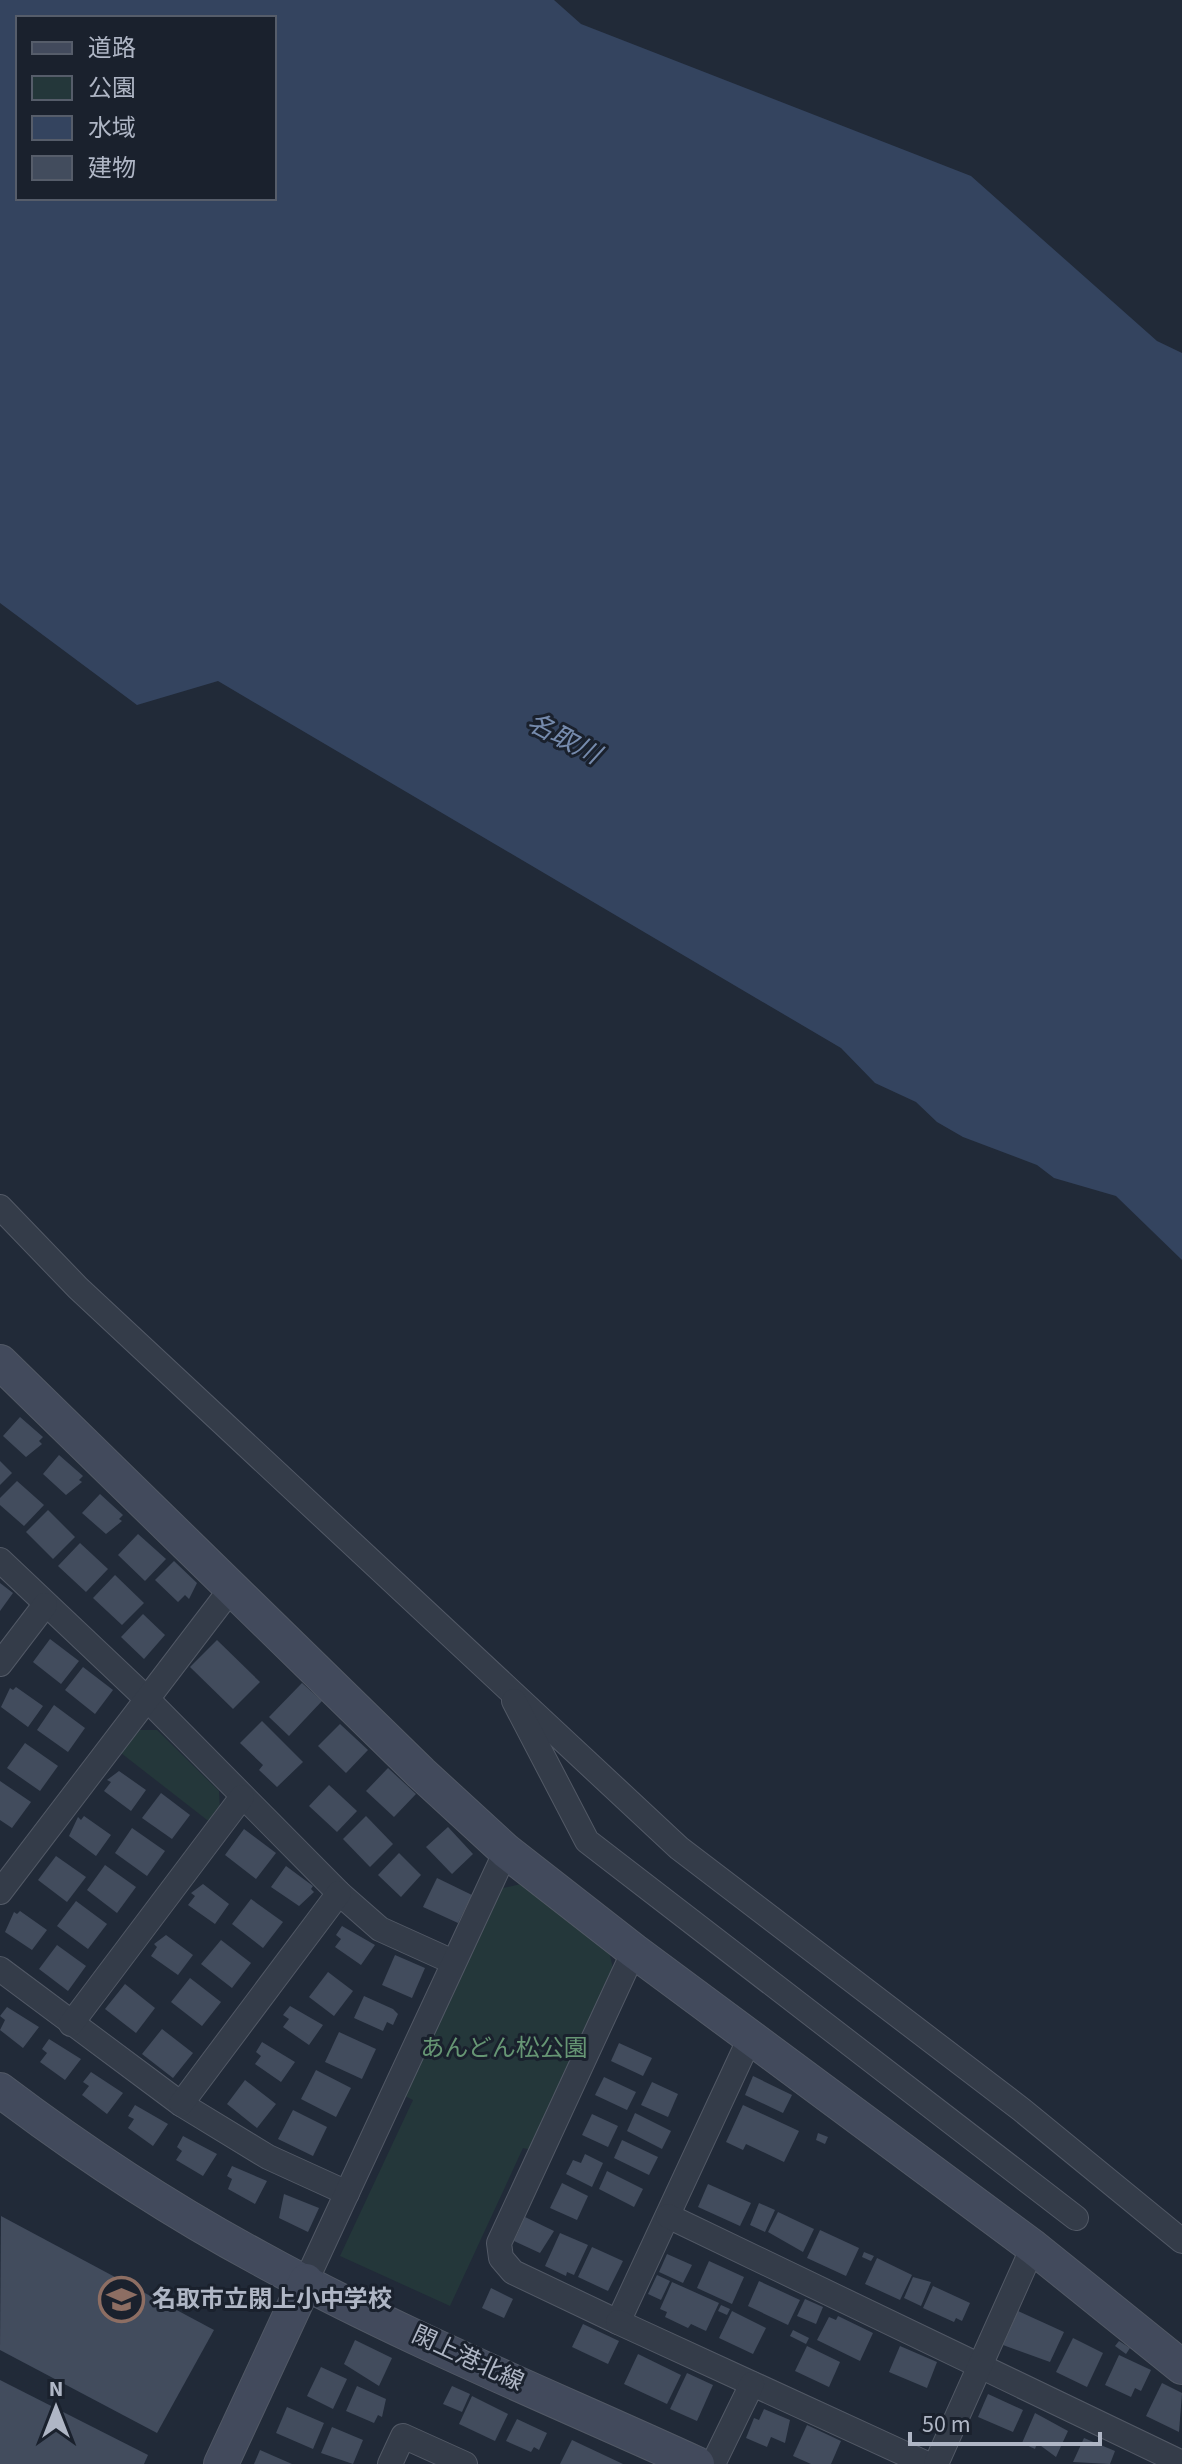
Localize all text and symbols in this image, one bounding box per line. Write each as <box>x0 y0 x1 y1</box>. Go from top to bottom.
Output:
legend <box>16 16 276 200</box>
text: 道路 <box>88 31 136 66</box>
text: 公園 <box>88 71 136 106</box>
text: 水域 <box>88 111 136 146</box>
text: 建物 <box>88 151 136 186</box>
water label: 名取川 <box>521 704 610 774</box>
park label: あんどん松公園 <box>420 2031 588 2066</box>
school or university icon: 名取市立閖上小中学校 <box>97 2275 145 2323</box>
place label: 名取市立閖上小中学校 <box>152 2282 392 2317</box>
street label: 閖上港北線 <box>406 2317 530 2400</box>
north arrow <box>16 2368 96 2448</box>
text: N <box>49 2373 63 2405</box>
scale bar <box>910 2396 1100 2446</box>
text: 50 m <box>922 2407 971 2442</box>

